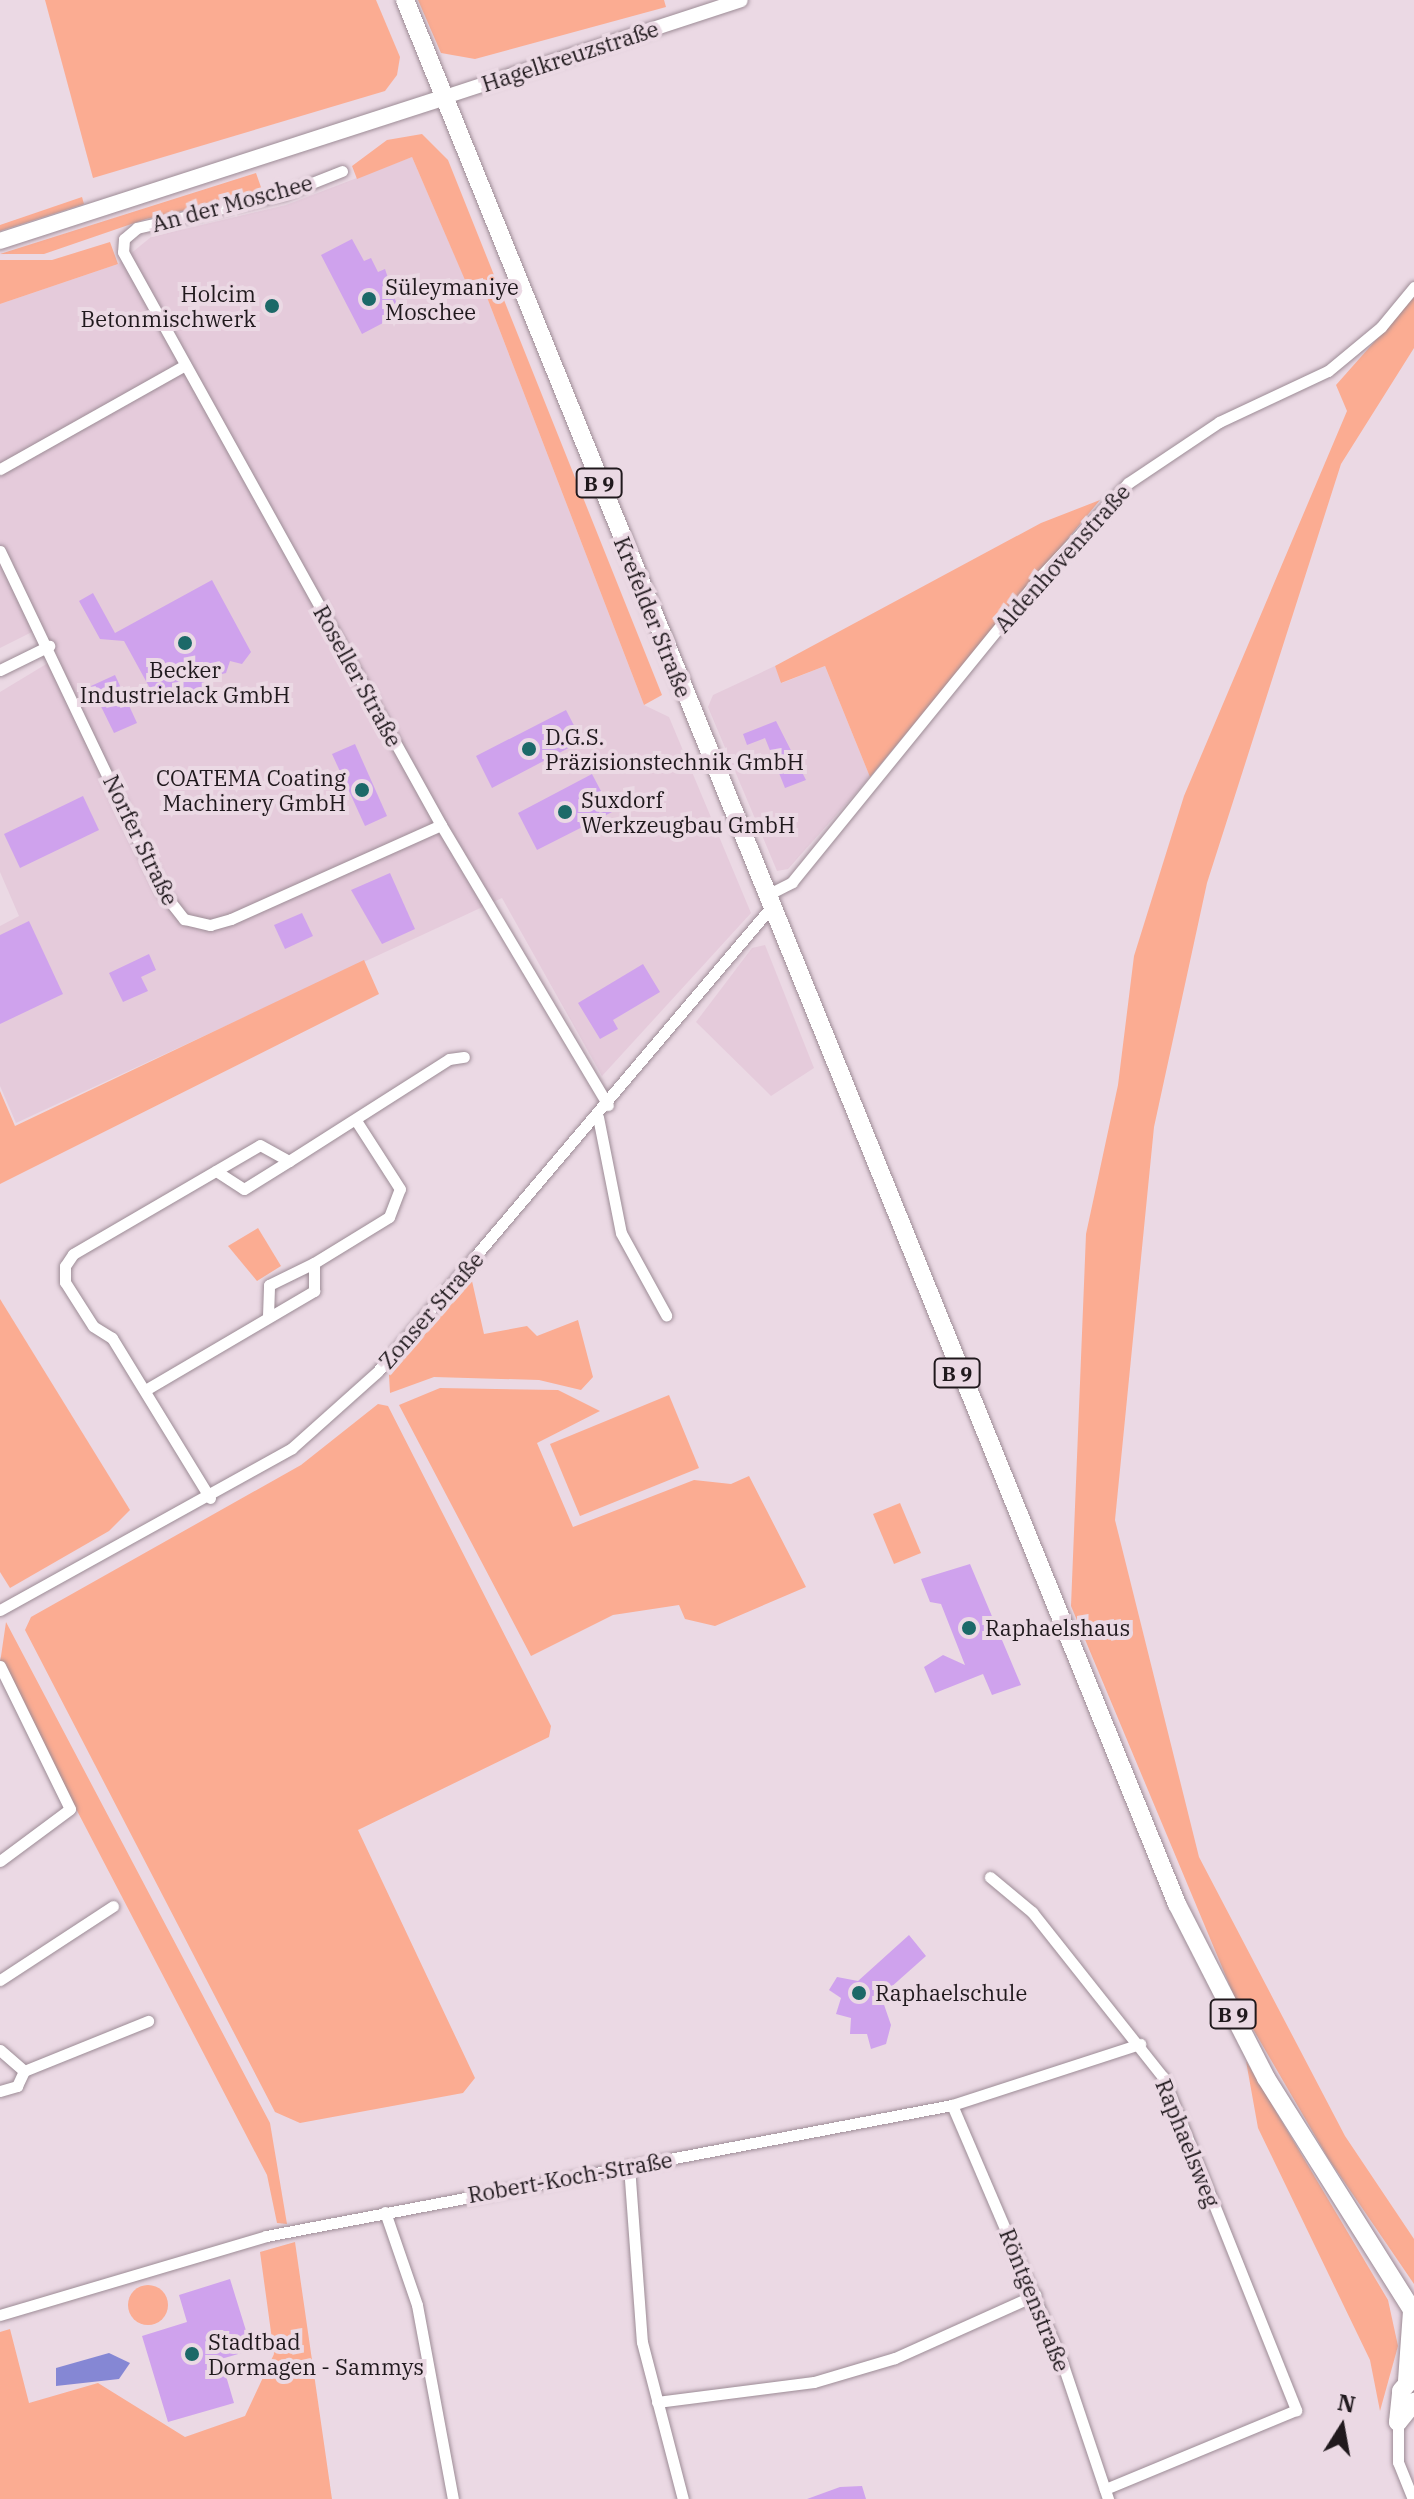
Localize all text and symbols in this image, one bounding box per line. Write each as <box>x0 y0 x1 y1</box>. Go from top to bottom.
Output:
street label: Hagelkreuzstraße <box>478 15 662 97</box>
street label: An der Moschee <box>149 169 315 237</box>
place label: Süleymaniye Moschee <box>385 273 519 324</box>
place label: Holcim Betonmischwerk <box>80 280 256 332</box>
marker: Süleymaniye Moschee <box>360 290 378 308</box>
marker: Holcim Betonmischwerk <box>263 297 281 315</box>
road number: B 9 <box>575 467 623 499</box>
street label: Aldenhovenstraße <box>989 479 1135 637</box>
street label: Krefelder Straße <box>609 533 697 701</box>
street label: Roseller Straße <box>308 601 408 751</box>
marker: Becker Industrielack GmbH <box>176 634 194 652</box>
place label: Becker Industrielack GmbH <box>80 656 290 708</box>
place label: D.G.S. Präzisionstechnik GmbH <box>545 723 804 774</box>
marker: D.G.S. Präzisionstechnik GmbH <box>520 740 538 758</box>
place label: COATEMA Coating Machinery GmbH <box>156 764 346 816</box>
street label: Norfer Straße <box>98 770 184 910</box>
marker: COATEMA Coating Machinery GmbH <box>353 781 371 799</box>
place label: Suxdorf Werkzeugbau GmbH <box>581 786 795 838</box>
marker: Suxdorf Werkzeugbau GmbH <box>556 803 574 821</box>
street label: Zonser Straße <box>373 1246 489 1374</box>
road number: B 9 <box>933 1357 981 1389</box>
place label: Raphaelshaus <box>985 1615 1130 1641</box>
marker: Raphaelshaus <box>960 1619 978 1637</box>
place label: Raphaelschule <box>875 1980 1027 2006</box>
marker: Raphaelschule <box>850 1984 868 2002</box>
road number: B 9 <box>1209 1998 1257 2030</box>
street label: Raphaelsweg <box>1150 2075 1226 2211</box>
street label: Robert-Koch-Straße <box>466 2146 674 2208</box>
street label: Röntgenstraße <box>994 2225 1076 2375</box>
place label: Stadtbad Dormagen - Sammys <box>208 2328 424 2380</box>
marker: Stadtbad Dormagen - Sammys <box>183 2345 201 2363</box>
north arrow <box>1302 2387 1382 2467</box>
text: N <box>1335 2387 1358 2419</box>

